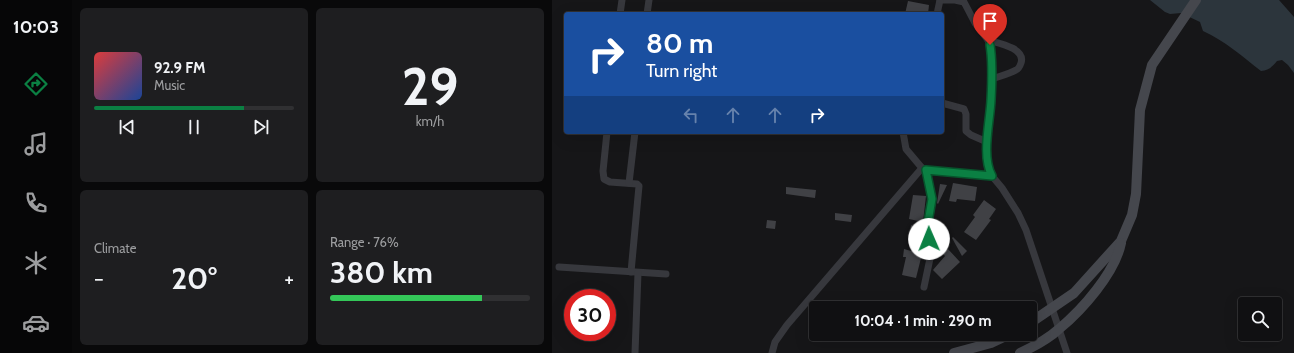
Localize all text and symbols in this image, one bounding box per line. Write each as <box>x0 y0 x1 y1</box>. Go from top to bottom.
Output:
pin <box>973 4 1007 45</box>
icon: arrive <box>979 10 1001 32</box>
text: 10:03 <box>13 16 59 38</box>
text: 80 m <box>646 26 713 60</box>
icon: right <box>580 28 632 80</box>
text: 29 <box>402 55 458 118</box>
text: 92.9 FM <box>154 59 205 77</box>
text: Turn right <box>646 60 717 82</box>
icon: directions <box>22 70 50 98</box>
text: Music <box>154 77 185 93</box>
icon: left <box>680 104 702 126</box>
icon: ahead <box>722 104 744 126</box>
icon: ahead <box>764 104 786 126</box>
icon: right <box>806 104 828 126</box>
text: km/h <box>416 113 444 129</box>
icon: previous <box>116 116 138 138</box>
icon: pause <box>183 116 205 138</box>
icon: next <box>250 116 272 138</box>
icon: music <box>22 130 50 158</box>
icon: phone <box>22 189 50 217</box>
position arrow <box>908 218 950 260</box>
text: Range · 76% <box>330 234 399 250</box>
text: Climate <box>94 240 136 256</box>
icon: climate <box>22 249 50 277</box>
text: 380 km <box>330 254 433 291</box>
text: 20° <box>171 260 217 297</box>
text: − <box>94 265 104 292</box>
text: + <box>284 265 294 292</box>
speed limit sign: 30 <box>564 289 616 341</box>
map controls <box>1238 297 1282 341</box>
button: search <box>1238 297 1282 341</box>
icon: car <box>22 309 50 337</box>
text: 10:04 · 1 min · 290 m <box>854 312 992 330</box>

